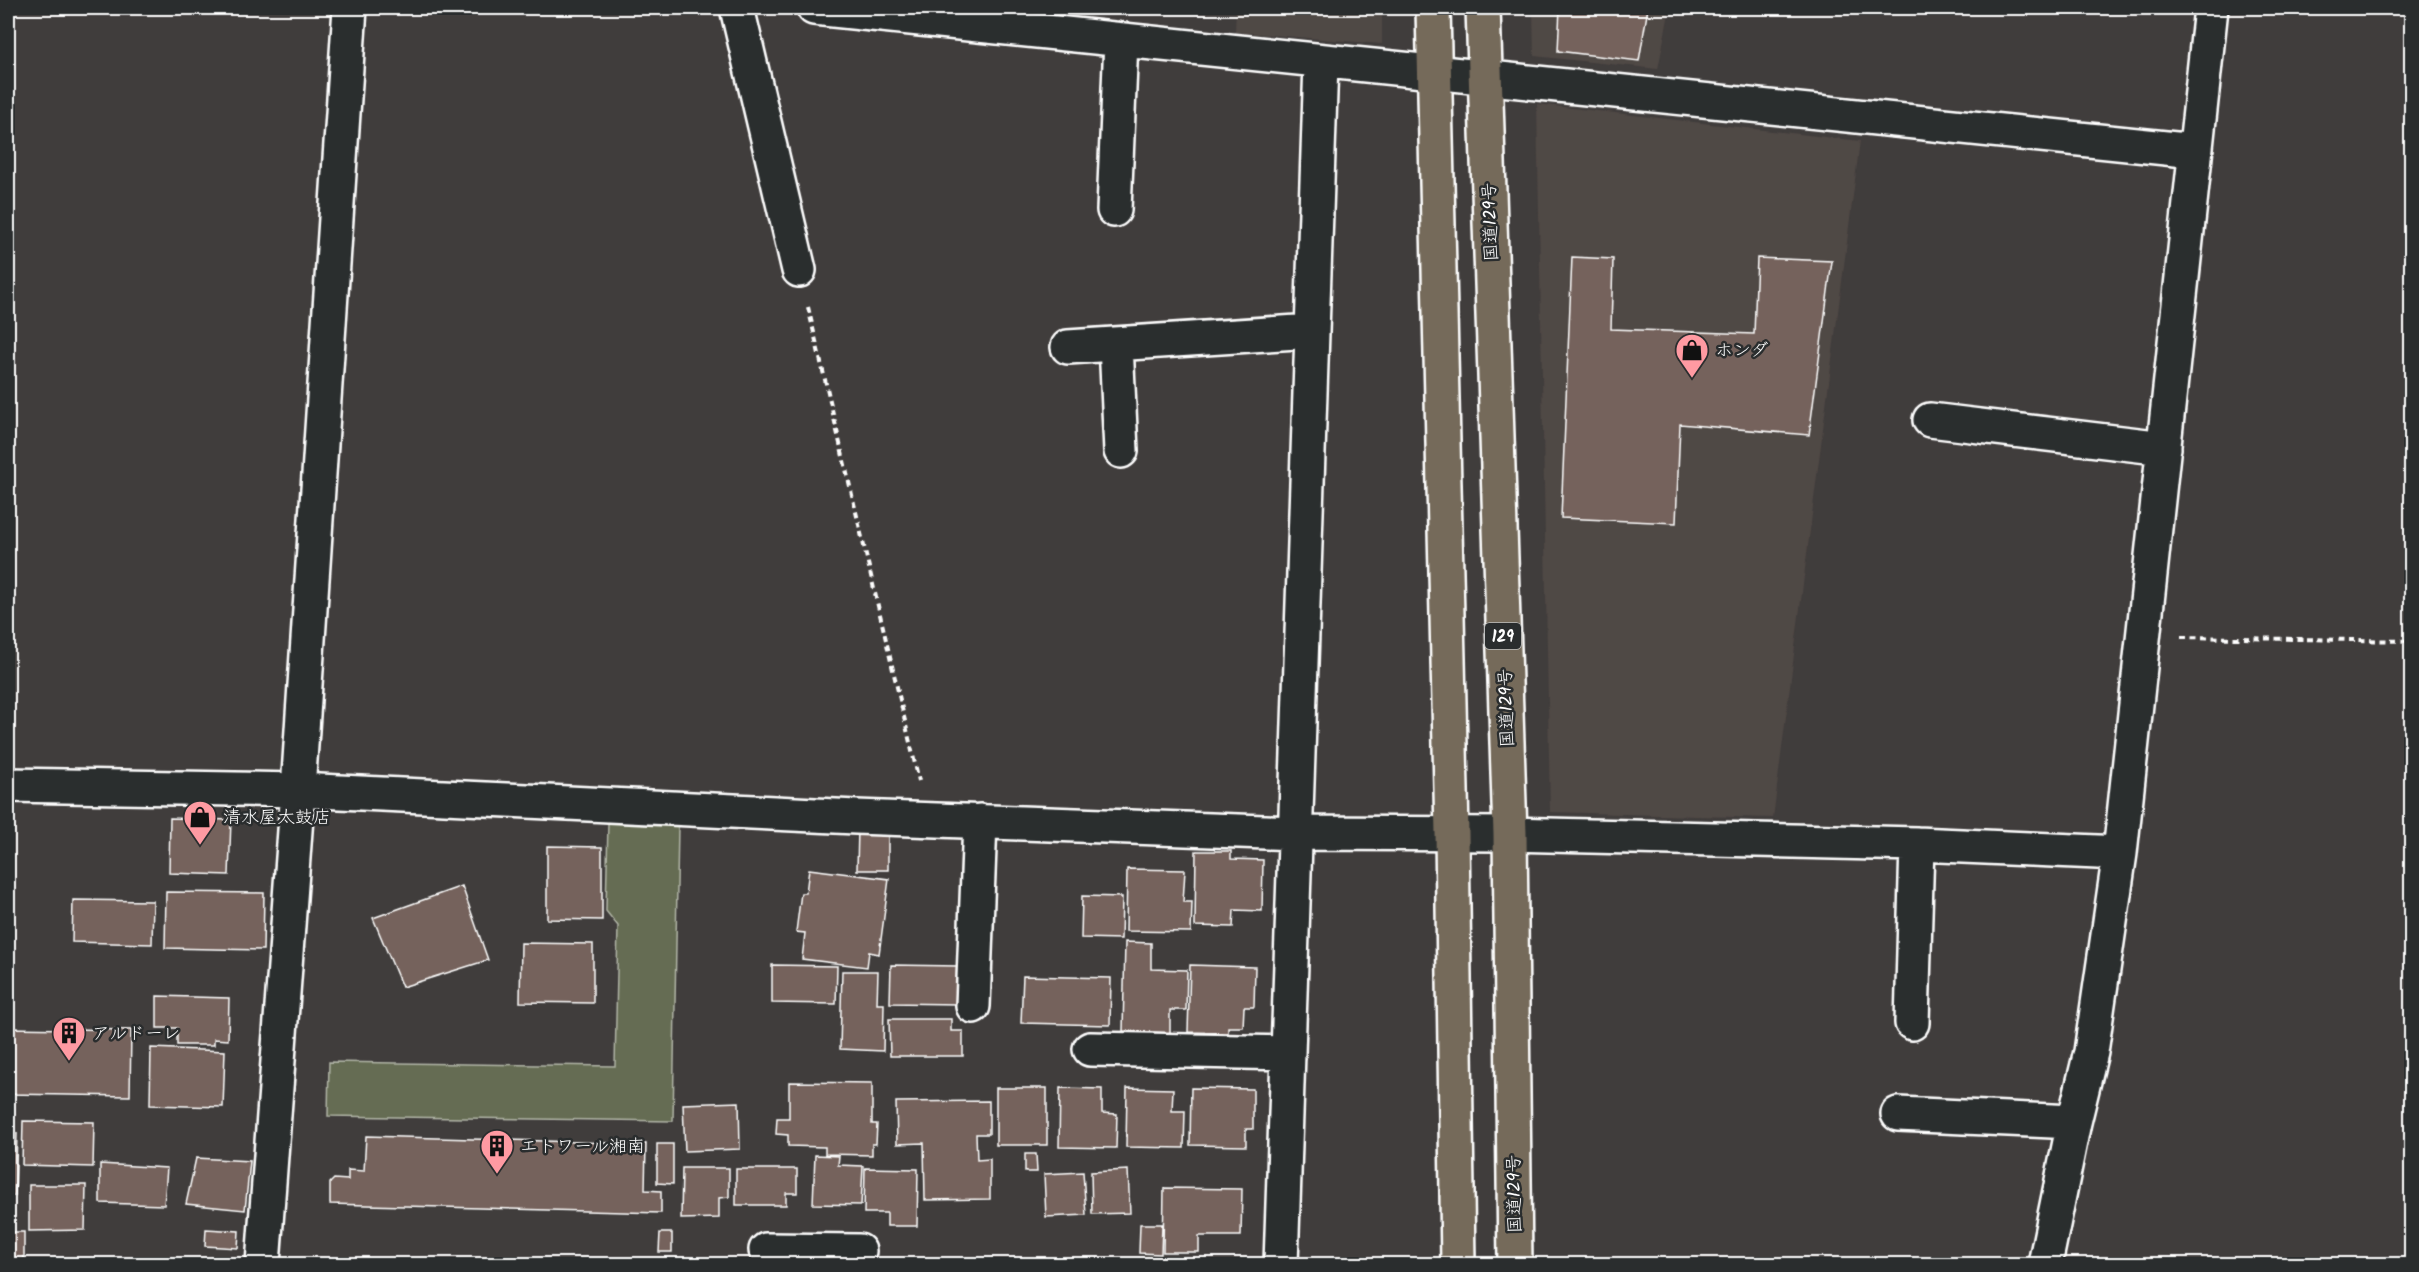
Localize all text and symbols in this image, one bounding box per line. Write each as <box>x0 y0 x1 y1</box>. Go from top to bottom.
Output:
street label: 国道129号 <box>1476 182 1507 262</box>
shop icon: ホンダ <box>1674 332 1710 379</box>
place label: ホンダ <box>1715 337 1768 366</box>
road number: 129 <box>1485 623 1521 649</box>
street label: 国道129号 <box>1492 668 1523 748</box>
shop icon: 清水屋太鼓店 <box>182 799 218 846</box>
place label: 清水屋太鼓店 <box>223 804 331 833</box>
building icon: アルドーレ <box>51 1015 87 1062</box>
place label: アルドーレ <box>92 1020 180 1049</box>
building icon: エトワール湘南 <box>479 1128 515 1175</box>
place label: エトワール湘南 <box>520 1133 645 1162</box>
street label: 国道129号 <box>1500 1154 1531 1234</box>

